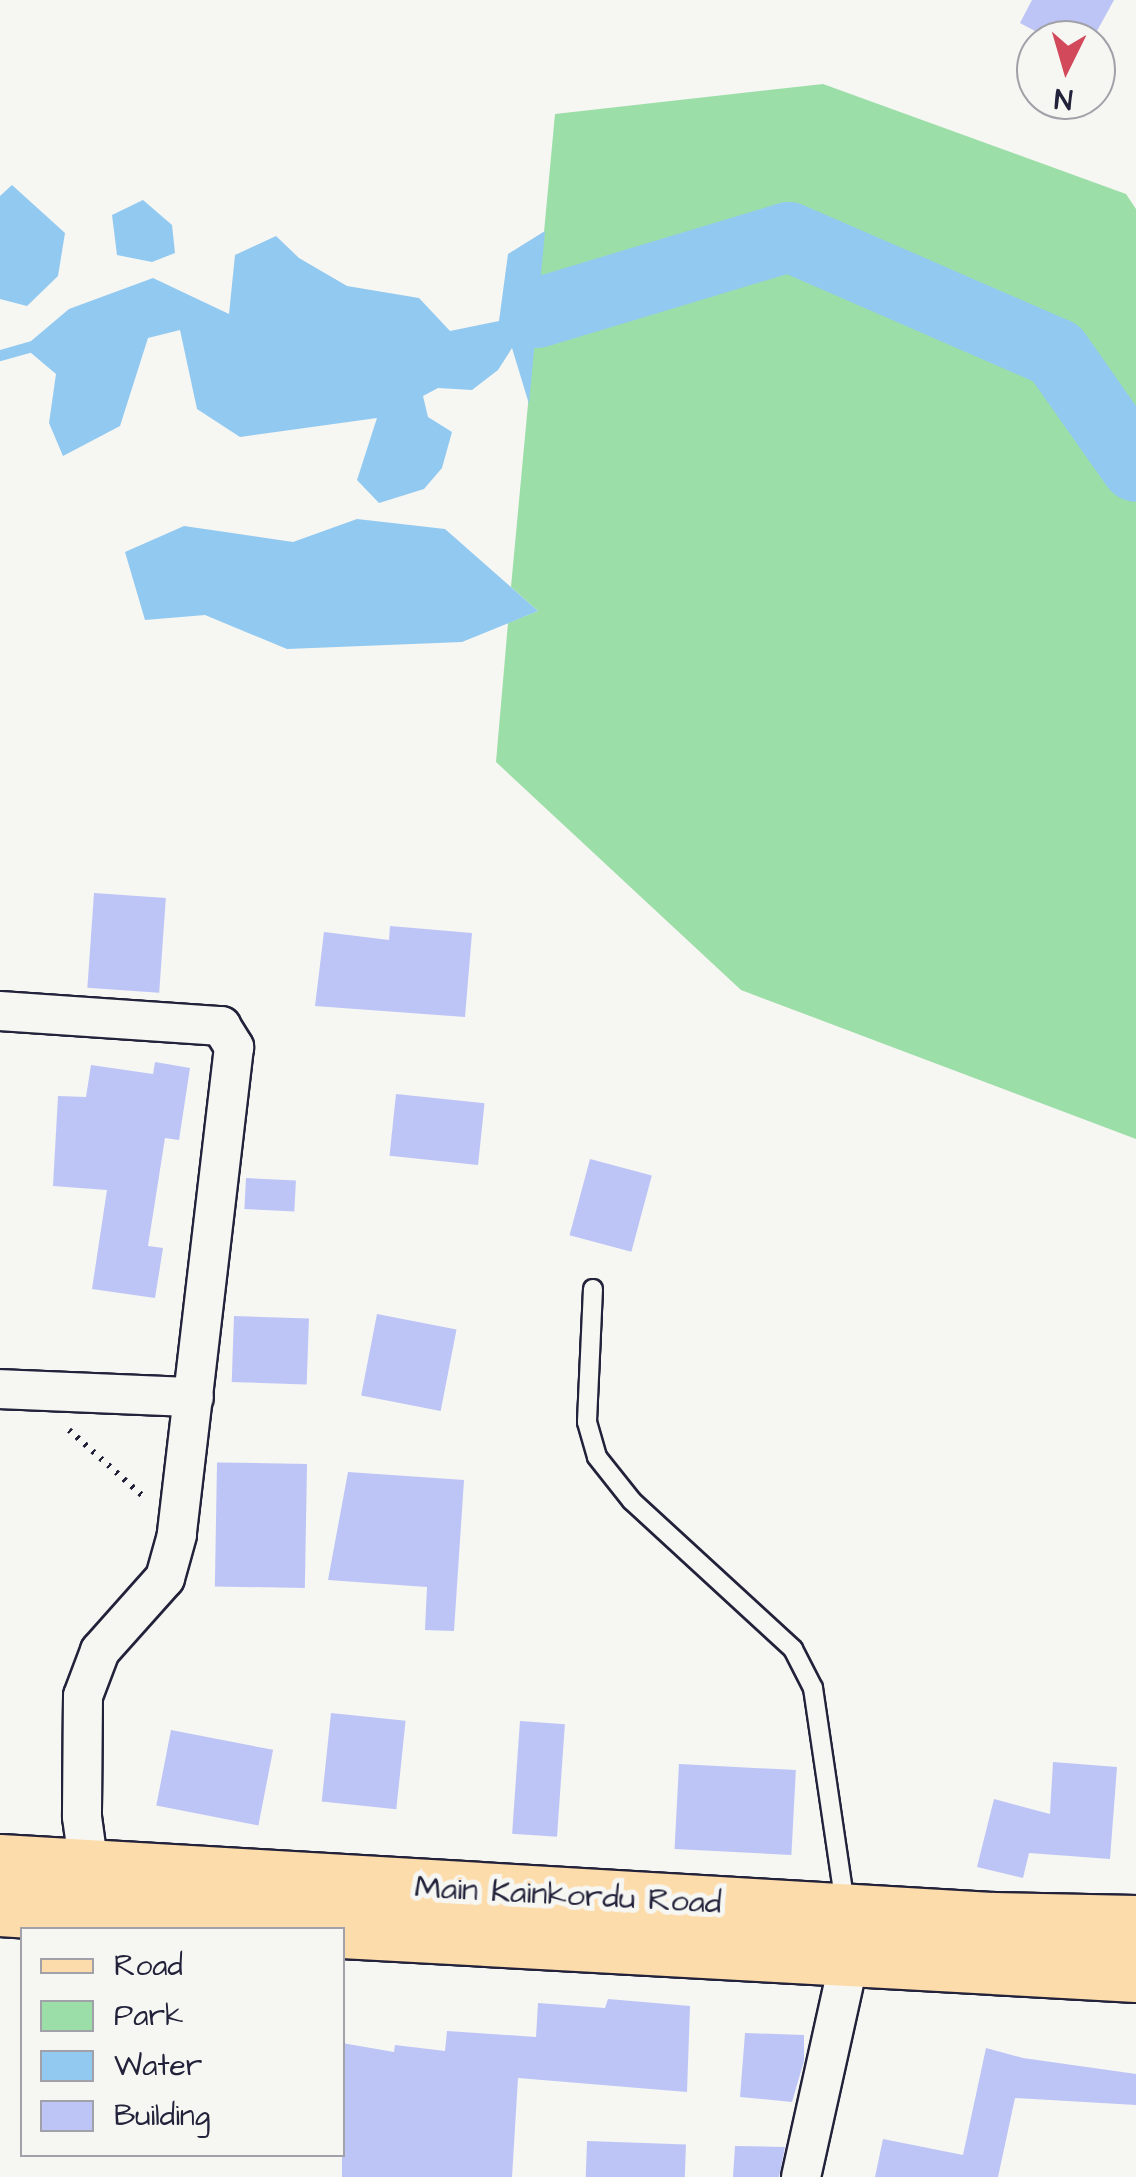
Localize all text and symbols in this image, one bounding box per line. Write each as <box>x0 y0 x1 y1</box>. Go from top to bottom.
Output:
north arrow <box>1016 20 1116 120</box>
text: N <box>1053 78 1074 119</box>
street label: Main Kainkordu Road <box>414 1869 722 1923</box>
legend <box>20 1927 345 2157</box>
text: Road <box>114 1945 183 1987</box>
text: Park <box>114 1995 183 2037</box>
text: Water <box>114 2045 202 2087</box>
text: Building <box>114 2095 210 2137</box>

